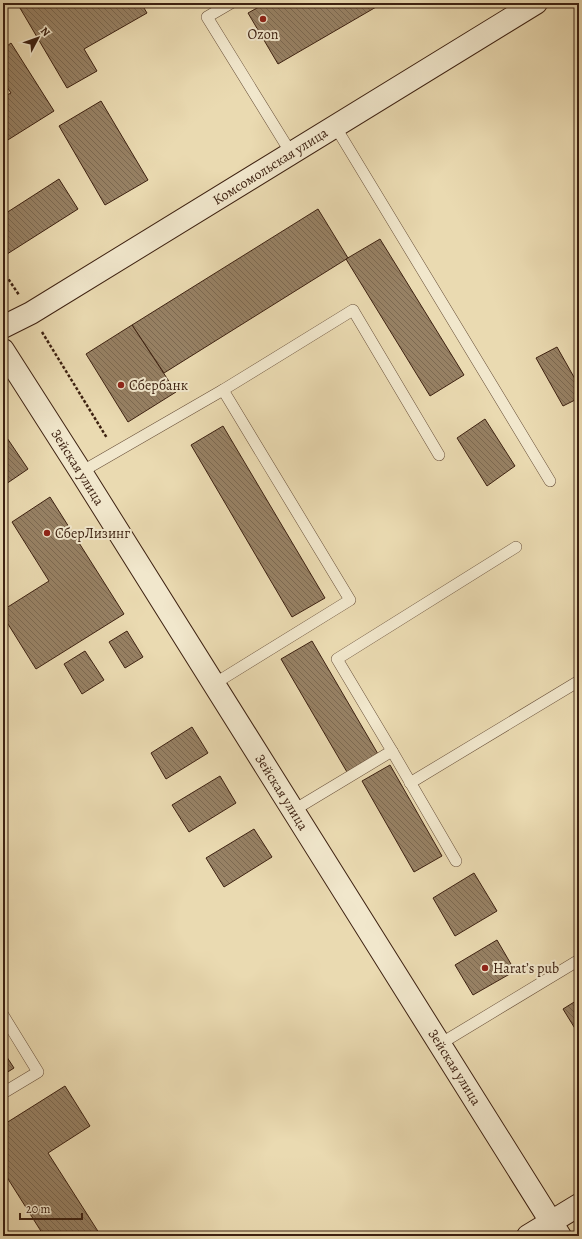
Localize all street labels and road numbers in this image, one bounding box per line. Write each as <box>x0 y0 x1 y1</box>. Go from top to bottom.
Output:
street label: Комсомольская улица <box>209 123 332 210</box>
street label: Зейская улица <box>47 425 109 509</box>
street label: Зейская улица <box>251 750 313 834</box>
street label: Зейская улица <box>424 1025 486 1109</box>

